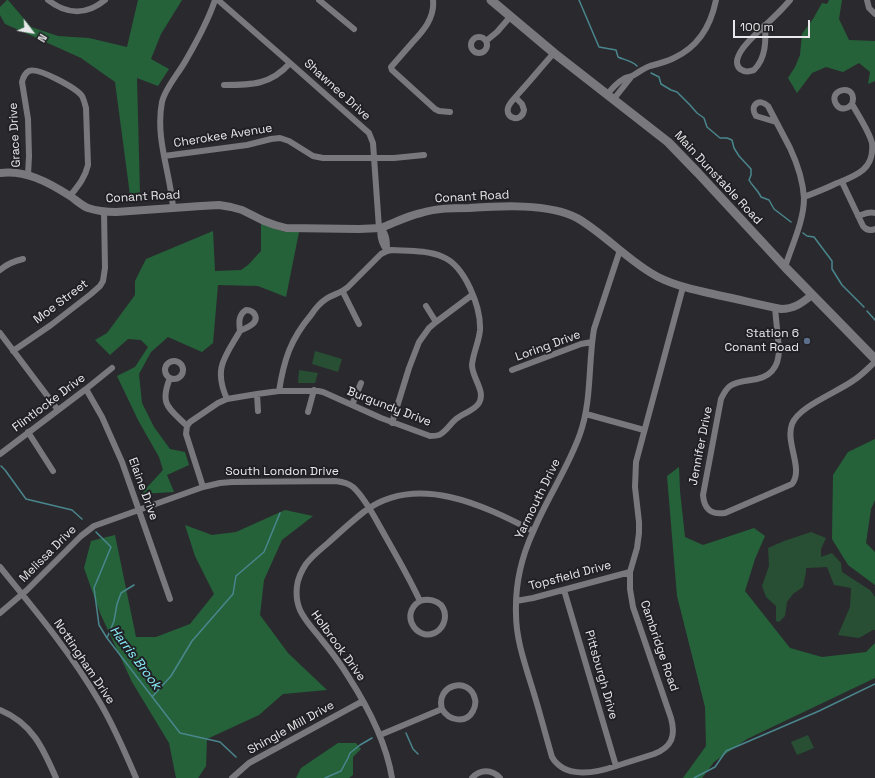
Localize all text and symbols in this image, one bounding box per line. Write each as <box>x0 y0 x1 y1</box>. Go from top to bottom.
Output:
north arrow <box>12 12 52 52</box>
scale bar <box>735 12 812 38</box>
text: 100 m <box>740 19 774 35</box>
text: N <box>34 31 50 45</box>
street label: Shawnee Drive <box>301 56 373 124</box>
street label: Grace Drive <box>6 102 24 168</box>
street label: Cherokee Avenue <box>173 121 273 151</box>
street label: Main Dunstable Road <box>671 128 765 228</box>
street label: Conant Road <box>105 188 181 206</box>
street label: Conant Road <box>434 188 510 206</box>
street label: Moe Street <box>31 277 91 327</box>
place label: Station 6 Conant Road <box>724 327 799 355</box>
street label: Loring Drive <box>513 328 583 364</box>
marker: Station 6 Conant Road <box>802 336 812 346</box>
street label: Flintlocke Drive <box>10 371 88 435</box>
street label: Burgundy Drive <box>345 384 433 430</box>
street label: Jennifer Drive <box>686 405 716 487</box>
street label: Elaine Drive <box>125 456 161 522</box>
street label: Yarmouth Drive <box>512 456 564 542</box>
street label: South London Drive <box>225 465 339 479</box>
street label: Melissa Drive <box>17 523 79 585</box>
street label: Topsfield Drive <box>527 558 613 594</box>
street label: Cambridge Road <box>637 599 681 693</box>
street label: Holbrook Drive <box>308 608 368 684</box>
street label: Nottingham Drive <box>50 617 118 707</box>
water label: Harris Brook <box>106 623 164 693</box>
street label: Pittsburgh Drive <box>581 629 621 721</box>
street label: Shingle Mill Drive <box>245 698 337 758</box>

